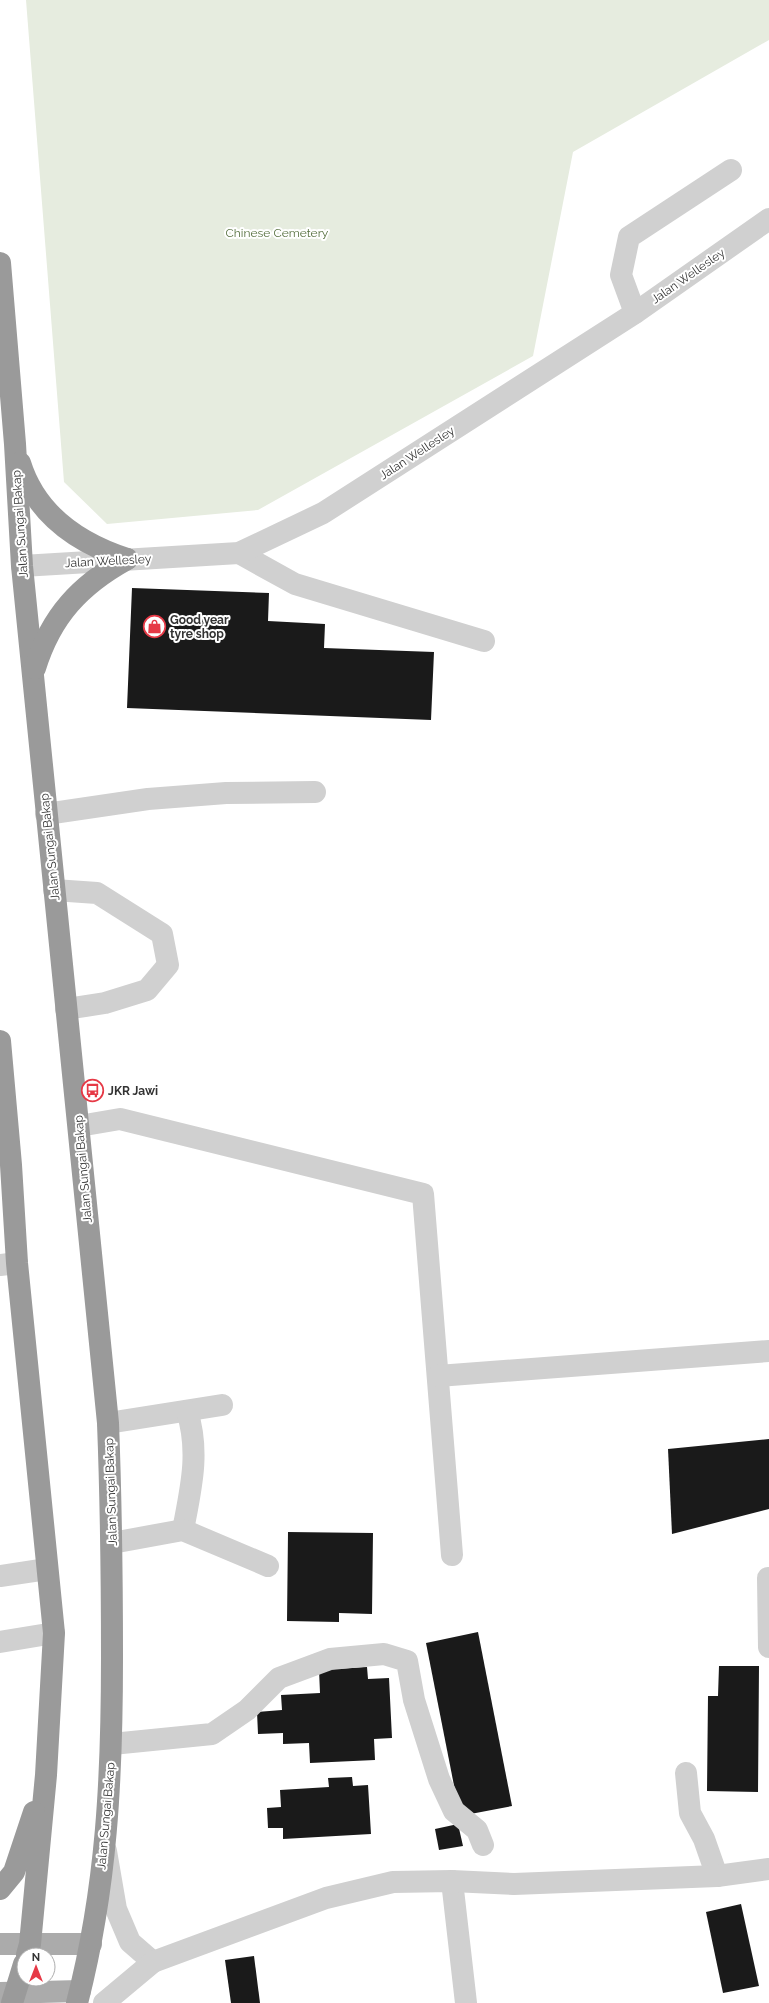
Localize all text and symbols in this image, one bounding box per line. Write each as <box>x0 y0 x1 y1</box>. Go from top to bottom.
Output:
park label: Chinese Cemetery <box>226 226 329 240</box>
street label: Jalan Wellesley <box>649 245 728 307</box>
street label: Jalan Wellesley <box>377 423 457 482</box>
street label: Jalan Sungai Bakap <box>9 470 31 578</box>
street label: Jalan Wellesley <box>64 552 152 570</box>
place label: Good year tyre shop <box>170 613 229 641</box>
shop icon: Good year tyre shop <box>142 614 168 640</box>
street label: Jalan Sungai Bakap <box>37 793 63 901</box>
bus stop icon: JKR Jawi <box>80 1078 106 1104</box>
place label: JKR Jawi <box>108 1084 158 1098</box>
street label: Jalan Sungai Bakap <box>71 1115 95 1223</box>
street label: Jalan Sungai Bakap <box>102 1438 120 1546</box>
street label: Jalan Sungai Bakap <box>94 1762 118 1870</box>
north arrow <box>16 1947 56 1987</box>
text: N <box>32 1951 40 1964</box>

